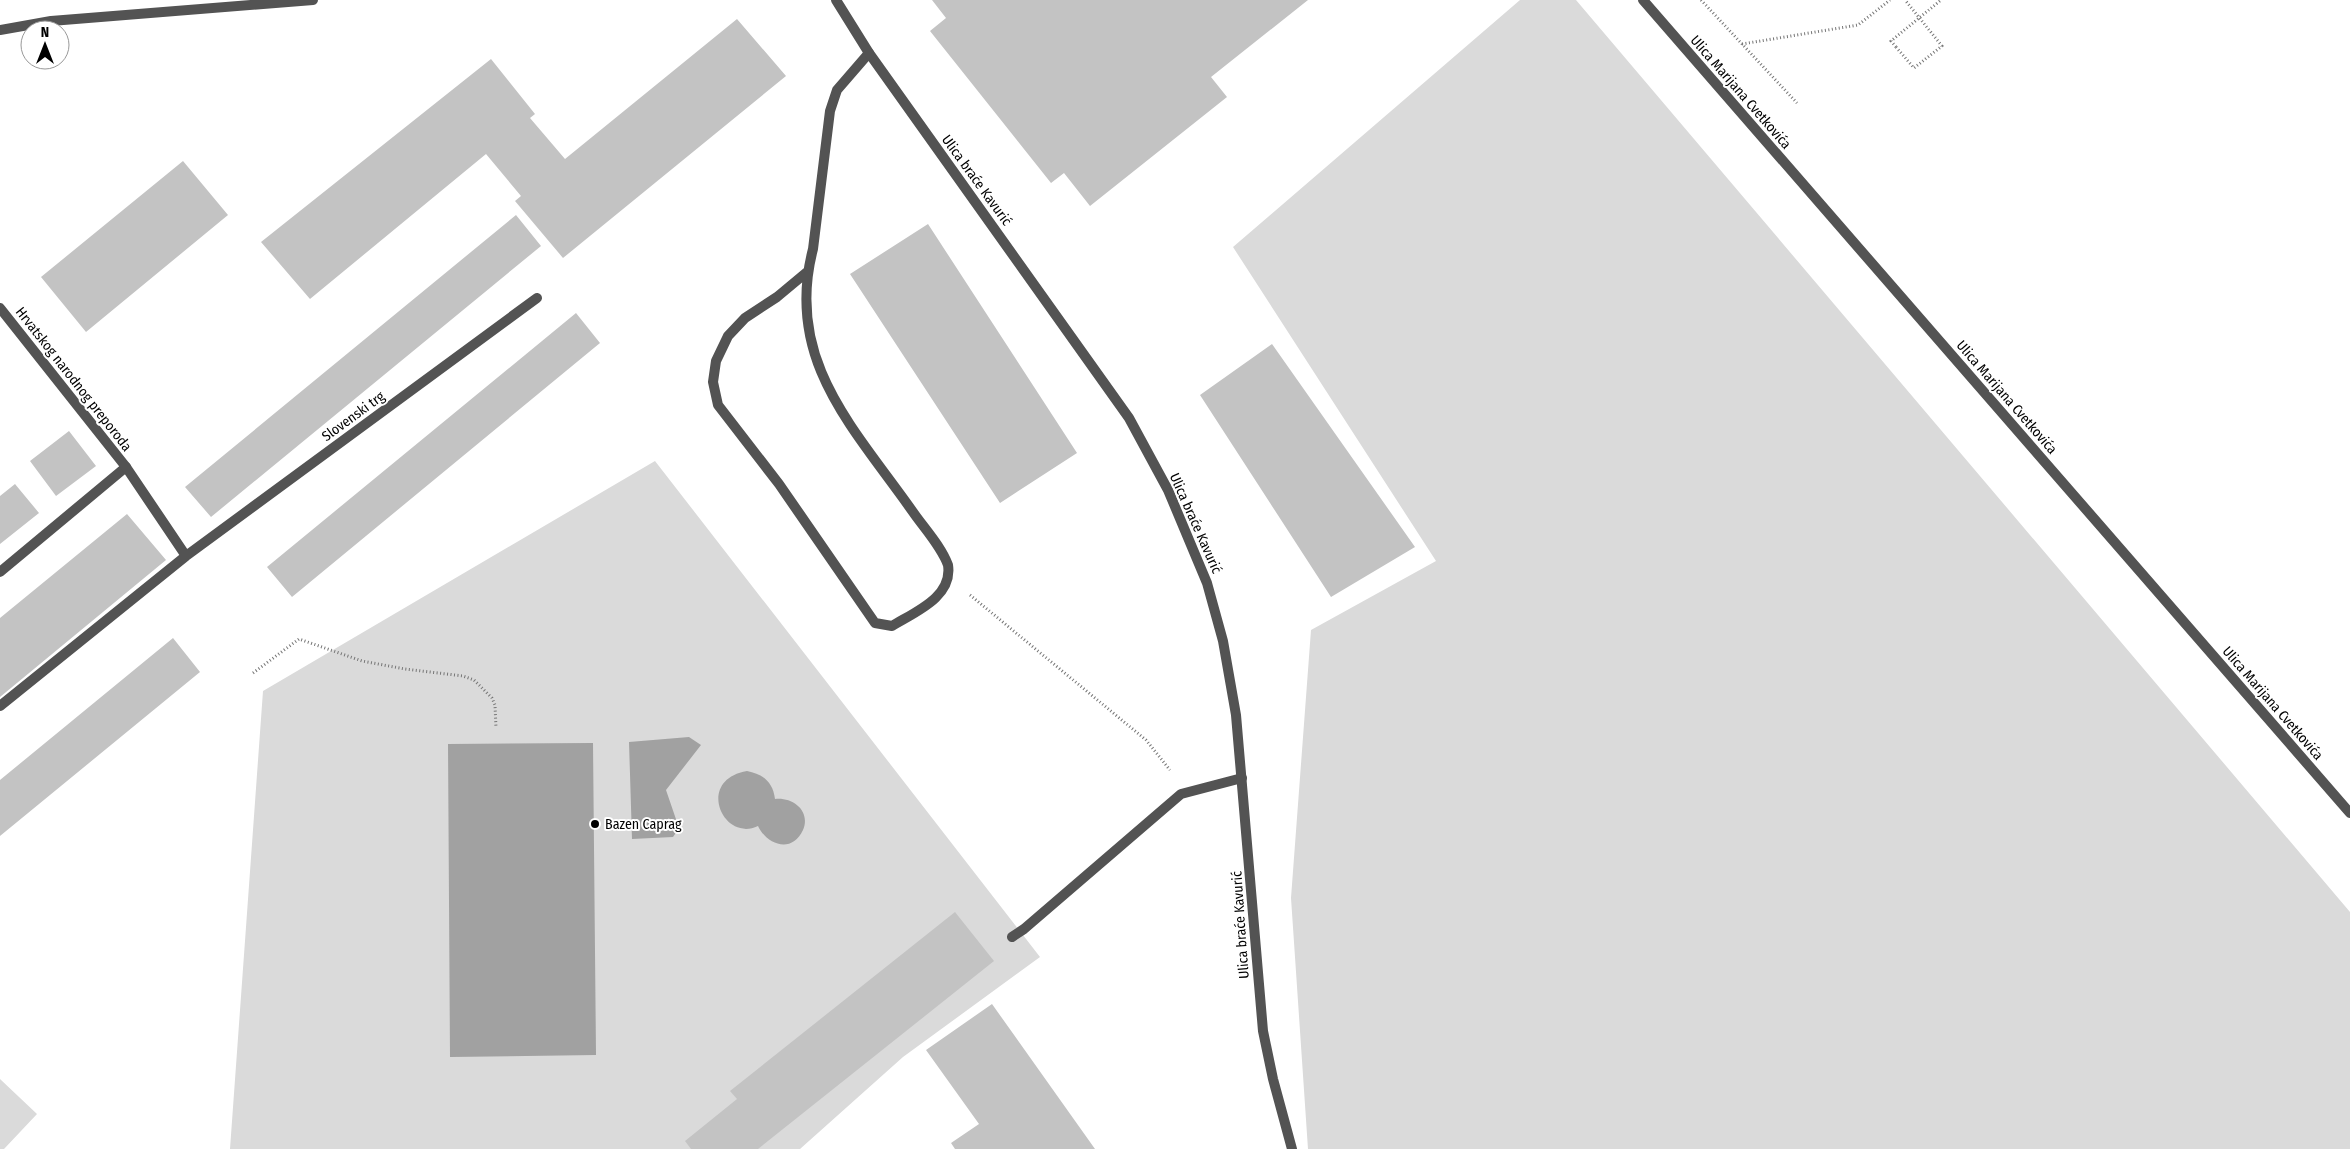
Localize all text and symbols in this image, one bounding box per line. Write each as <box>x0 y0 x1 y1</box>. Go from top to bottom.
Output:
north arrow <box>20 20 70 70</box>
text: N <box>41 24 49 41</box>
street label: Ulica Marijana Cvetkovića <box>1687 32 1795 153</box>
street label: Ulica braće Kavurić <box>938 132 1015 229</box>
street label: Hrvatskog narodnog preporoda <box>12 304 135 455</box>
street label: Ulica Marijana Cvetkovića <box>1953 337 2061 458</box>
street label: Slovenski trg <box>319 388 388 445</box>
street label: Ulica braće Kavurić <box>1166 470 1225 576</box>
street label: Ulica Marijana Cvetkovića <box>2219 643 2327 764</box>
place label: Bazen Caprag <box>605 816 682 833</box>
marker: Bazen Caprag <box>589 818 601 830</box>
street label: Ulica braće Kavurić <box>1228 870 1253 979</box>

